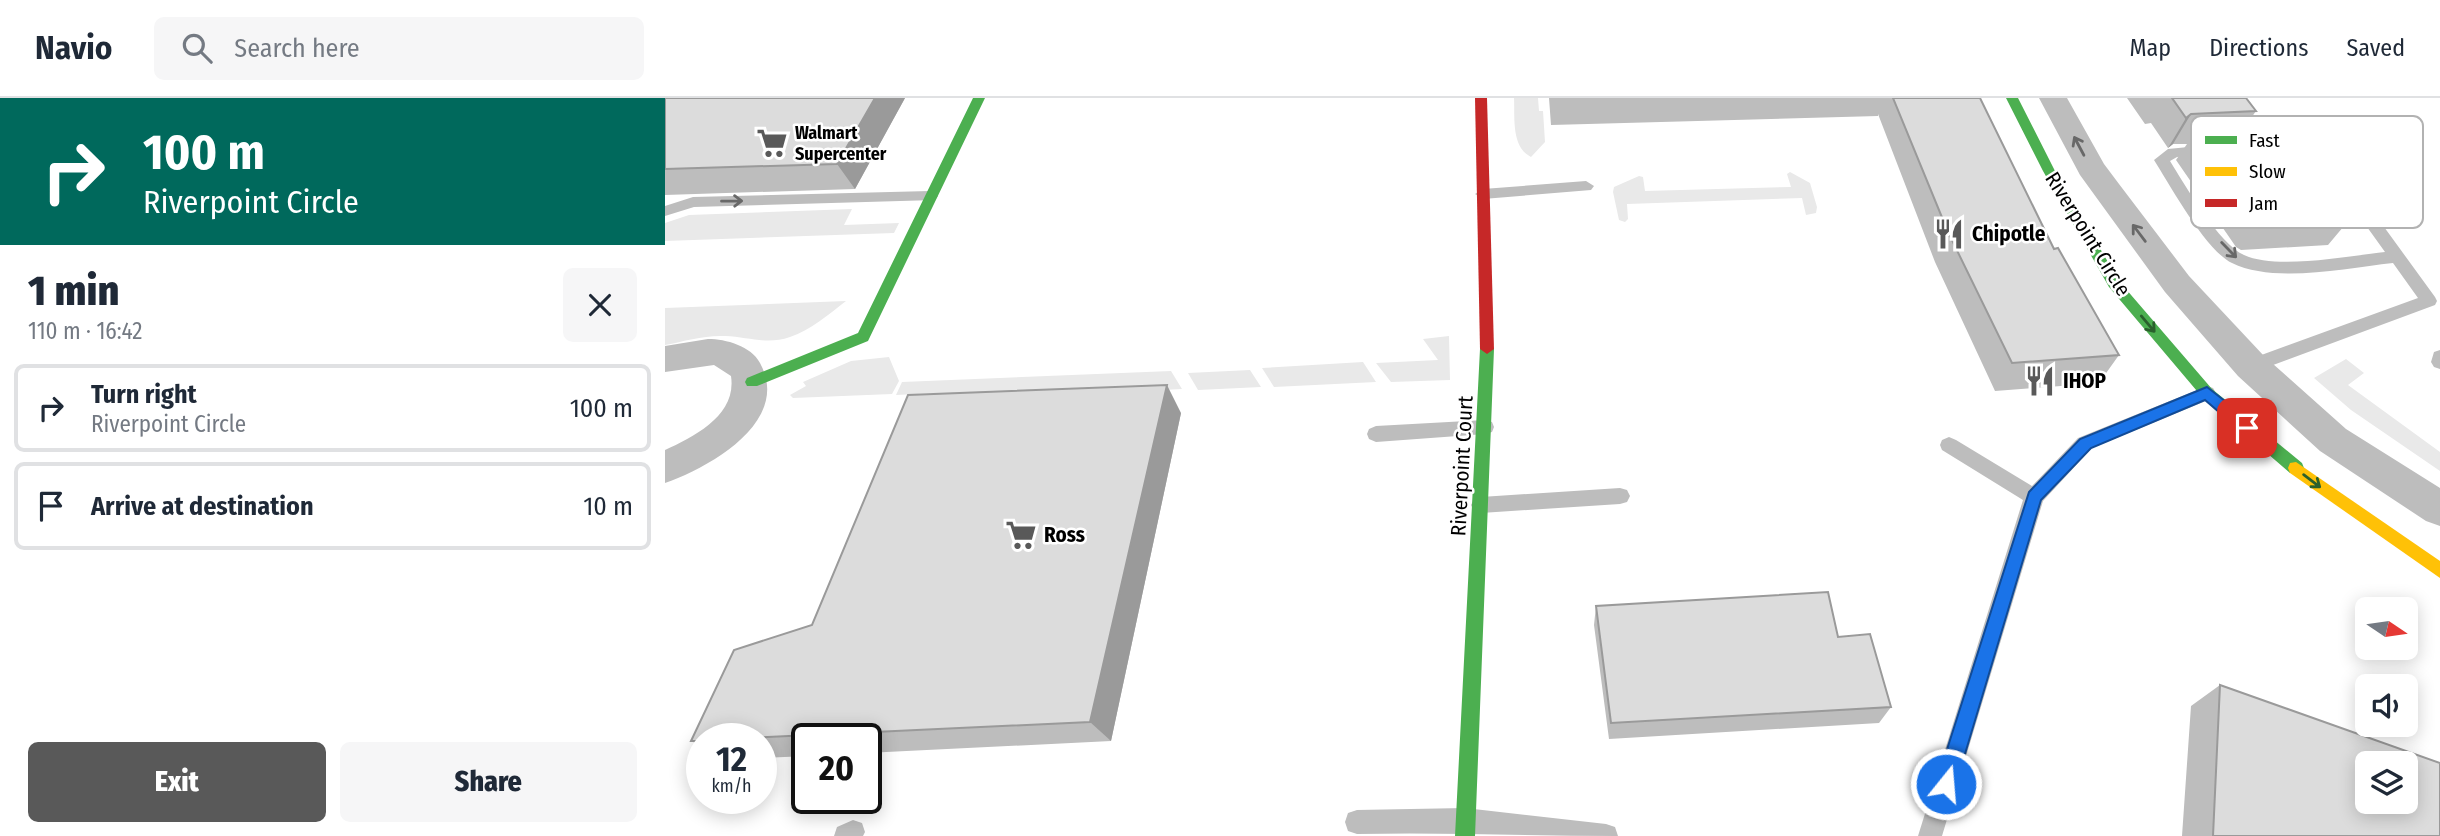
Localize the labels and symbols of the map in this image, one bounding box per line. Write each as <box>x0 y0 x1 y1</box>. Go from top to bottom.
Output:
legend <box>2191 116 2423 228</box>
place label: Walmart Supercenter <box>795 122 887 165</box>
supermarket icon: Walmart Supercenter <box>755 126 789 160</box>
text: Fast <box>2249 129 2280 152</box>
one-way arrow <box>2071 136 2085 156</box>
text: Slow <box>2249 160 2286 183</box>
street label: Riverpoint Circle <box>2039 167 2137 301</box>
text: Jam <box>2249 192 2278 215</box>
one-way arrow <box>720 194 743 208</box>
restaurant icon: Chipotle <box>1932 217 1966 251</box>
place label: Chipotle <box>1972 221 2046 247</box>
one-way arrow <box>2132 225 2147 243</box>
one-way arrow <box>2220 241 2237 258</box>
one-way arrow <box>2140 314 2156 332</box>
restaurant icon: IHOP <box>2023 364 2057 398</box>
place label: IHOP <box>2063 368 2107 394</box>
street label: Riverpoint Court <box>1445 395 1479 537</box>
pin <box>2217 398 2277 458</box>
one-way arrow <box>2302 473 2320 488</box>
supermarket icon: Ross <box>1004 518 1038 552</box>
place label: Ross <box>1044 522 1085 548</box>
north arrow <box>2355 597 2419 660</box>
speed limit sign: 20 <box>791 723 882 814</box>
position arrow <box>1909 747 1983 821</box>

